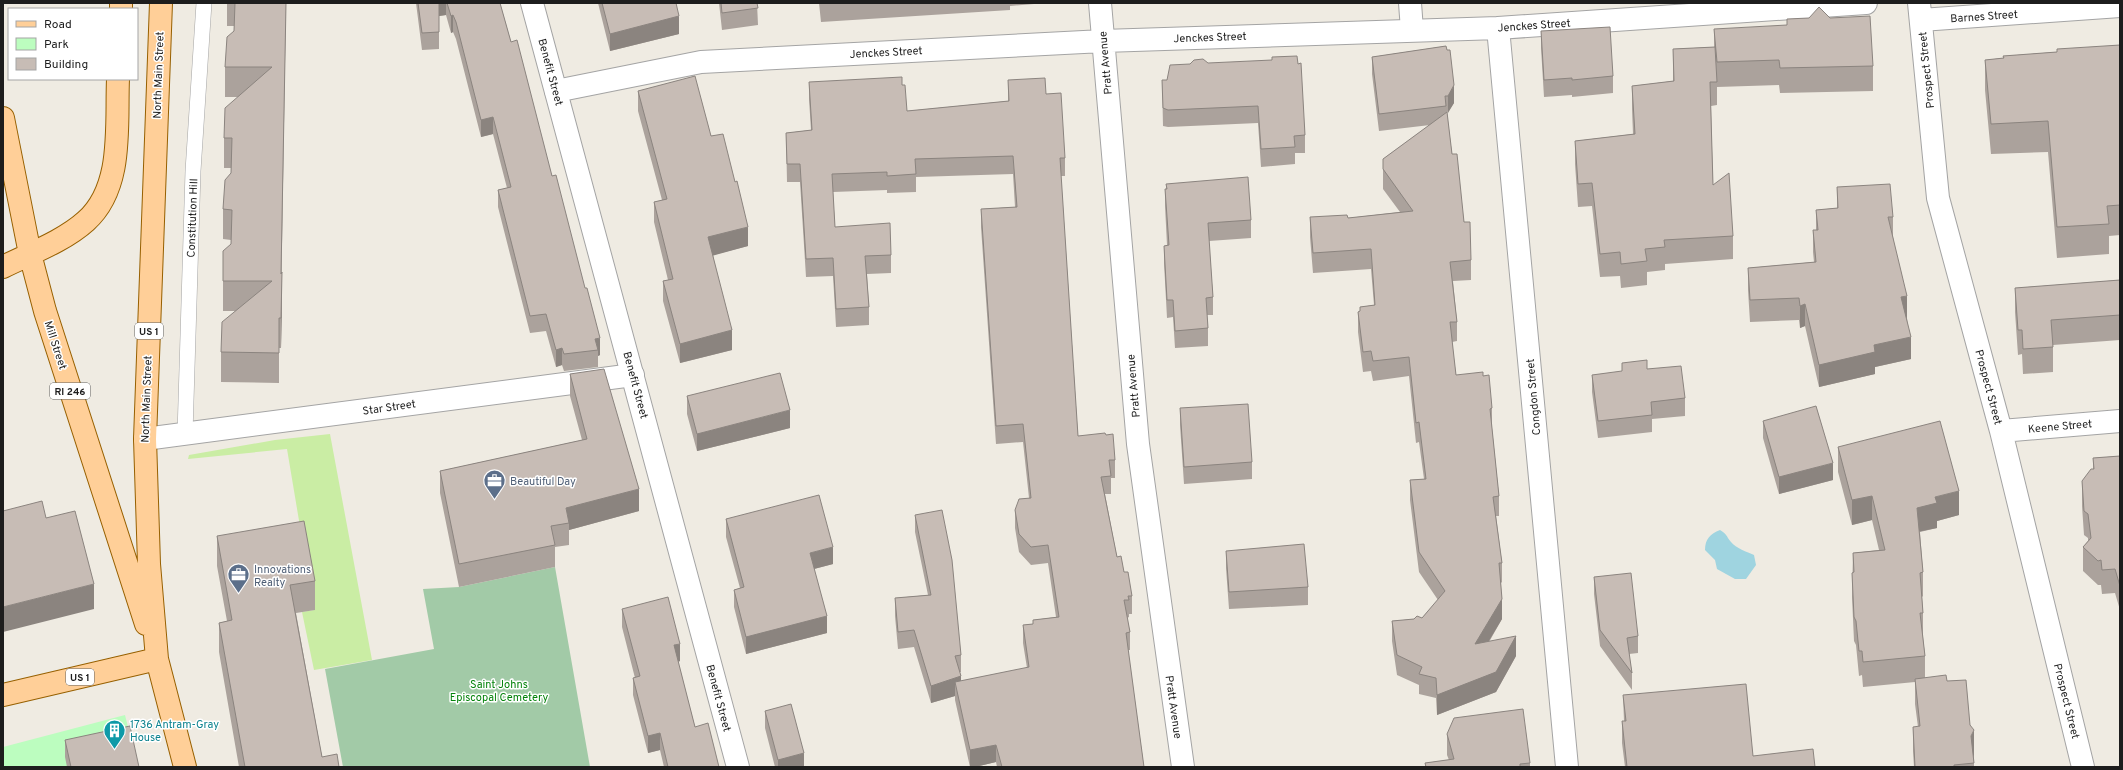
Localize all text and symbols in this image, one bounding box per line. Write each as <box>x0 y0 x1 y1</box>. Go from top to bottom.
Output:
legend <box>8 8 138 80</box>
street label: Barnes Street <box>1950 8 2018 26</box>
street label: Jenckes Street <box>1497 16 1571 36</box>
text: Road <box>44 17 72 33</box>
street label: Jenckes Street <box>1173 30 1247 46</box>
street label: North Main Street <box>150 31 168 119</box>
street label: Pratt Avenue <box>1096 31 1116 95</box>
street label: Prospect Street <box>1916 31 1938 109</box>
text: Park <box>44 37 69 53</box>
street label: Benefit Street <box>534 37 566 107</box>
street label: Jenckes Street <box>849 44 923 62</box>
text: Building <box>44 57 88 73</box>
street label: Constitution Hill <box>185 178 201 258</box>
street label: Mill Street <box>41 319 69 371</box>
road number: US 1 <box>135 323 163 339</box>
street label: Prospect Street <box>1971 348 2005 426</box>
street label: Benefit Street <box>619 350 651 420</box>
street label: Pratt Avenue <box>1124 354 1144 418</box>
street label: North Main Street <box>138 355 156 443</box>
street label: Congdon Street <box>1524 358 1544 436</box>
road number: RI 246 <box>50 383 90 399</box>
street label: Star Street <box>362 397 417 419</box>
street label: Keene Street <box>2027 417 2093 437</box>
office icon: Beautiful Day <box>481 468 507 501</box>
place label: Beautiful Day <box>510 475 576 489</box>
office icon: Innovations Realty <box>226 562 252 595</box>
place label: Innovations Realty <box>254 563 311 590</box>
street label: Prospect Street <box>2050 662 2082 740</box>
street label: Benefit Street <box>702 663 734 733</box>
road number: US 1 <box>66 669 94 685</box>
street label: Pratt Avenue <box>1162 675 1184 740</box>
park label: Saint Johns Episcopal Cemetery <box>450 678 549 705</box>
building icon: 1736 Antram-Gray House <box>102 717 128 750</box>
place label: 1736 Antram-Gray House <box>130 718 219 745</box>

